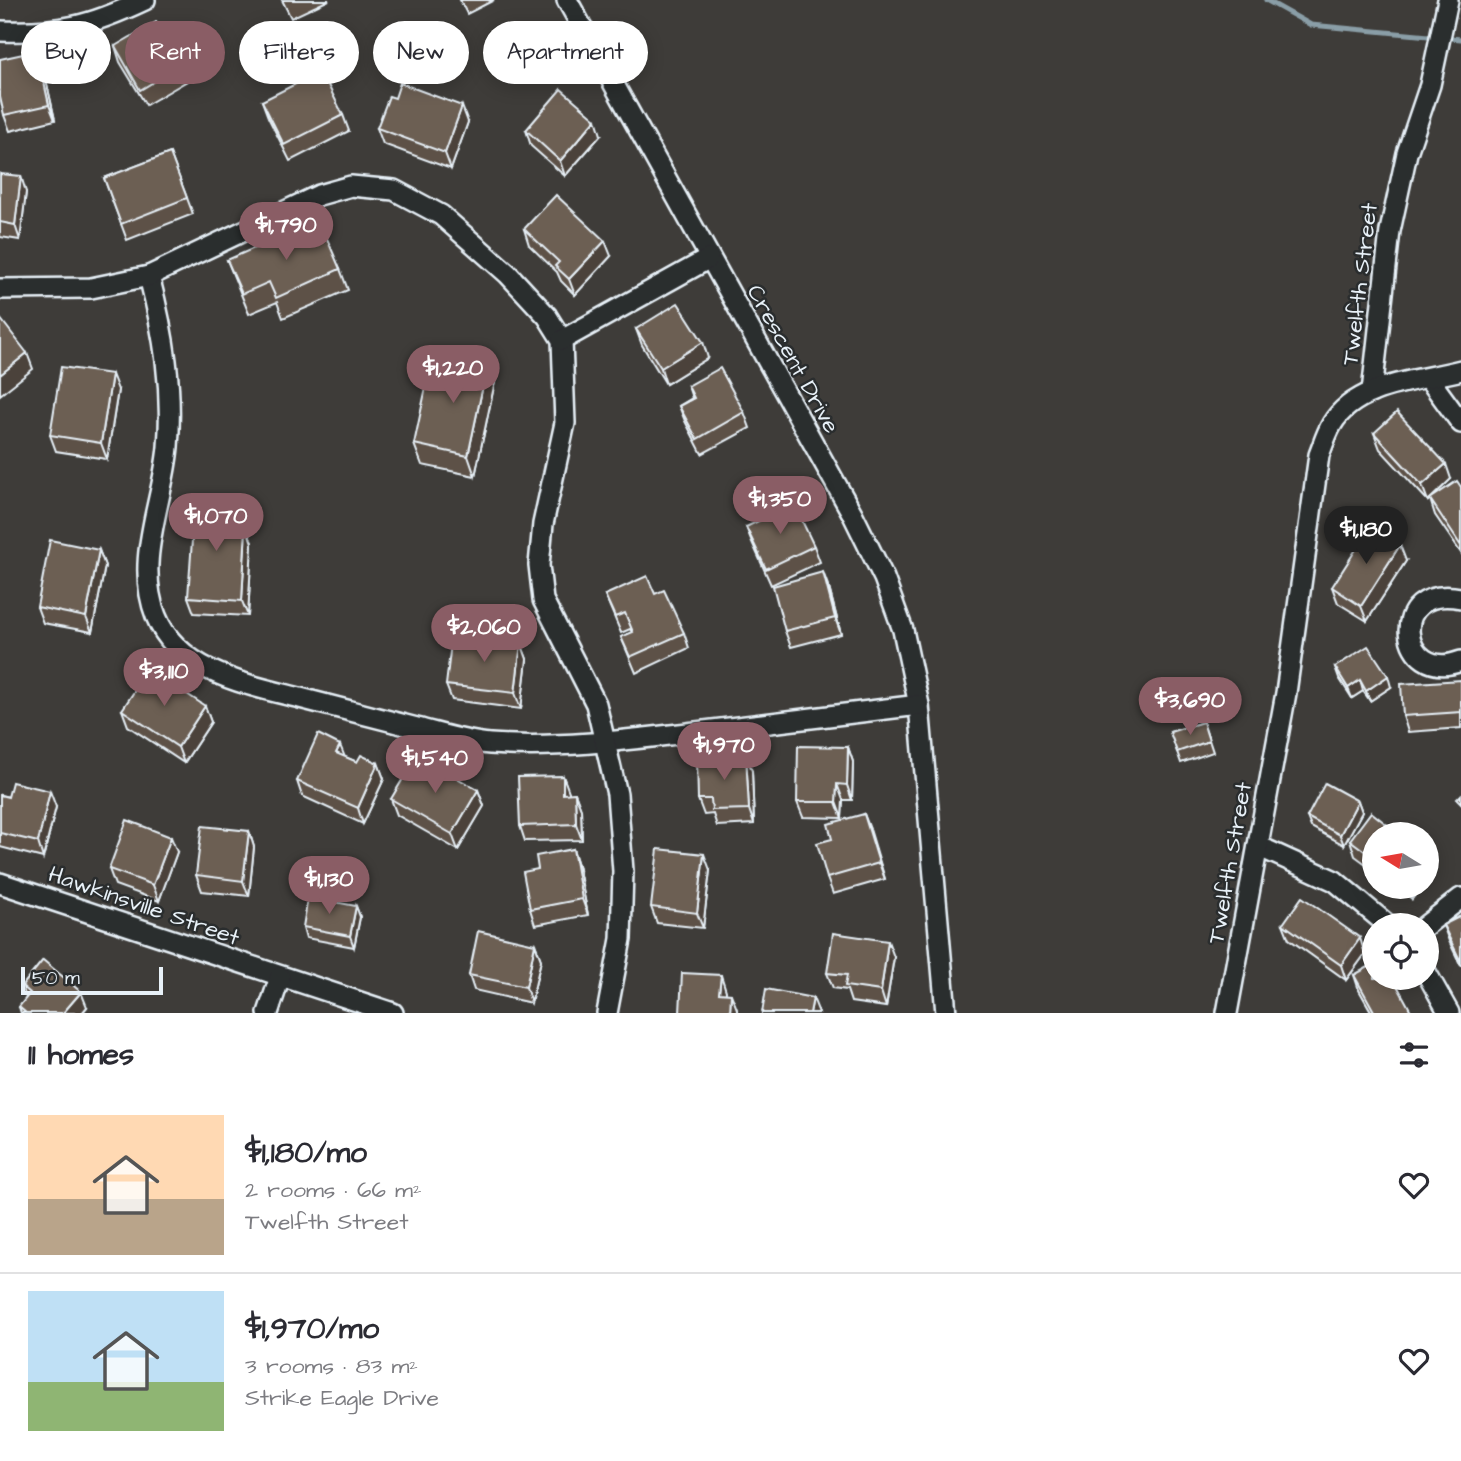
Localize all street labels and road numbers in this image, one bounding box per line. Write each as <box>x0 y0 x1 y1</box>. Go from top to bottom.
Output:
street label: Twelfth Street <box>1334 200 1386 367</box>
street label: Crescent Drive <box>739 279 847 439</box>
street label: Twelfth Street <box>1200 779 1260 946</box>
street label: Hawkinsville Street <box>44 858 244 954</box>

